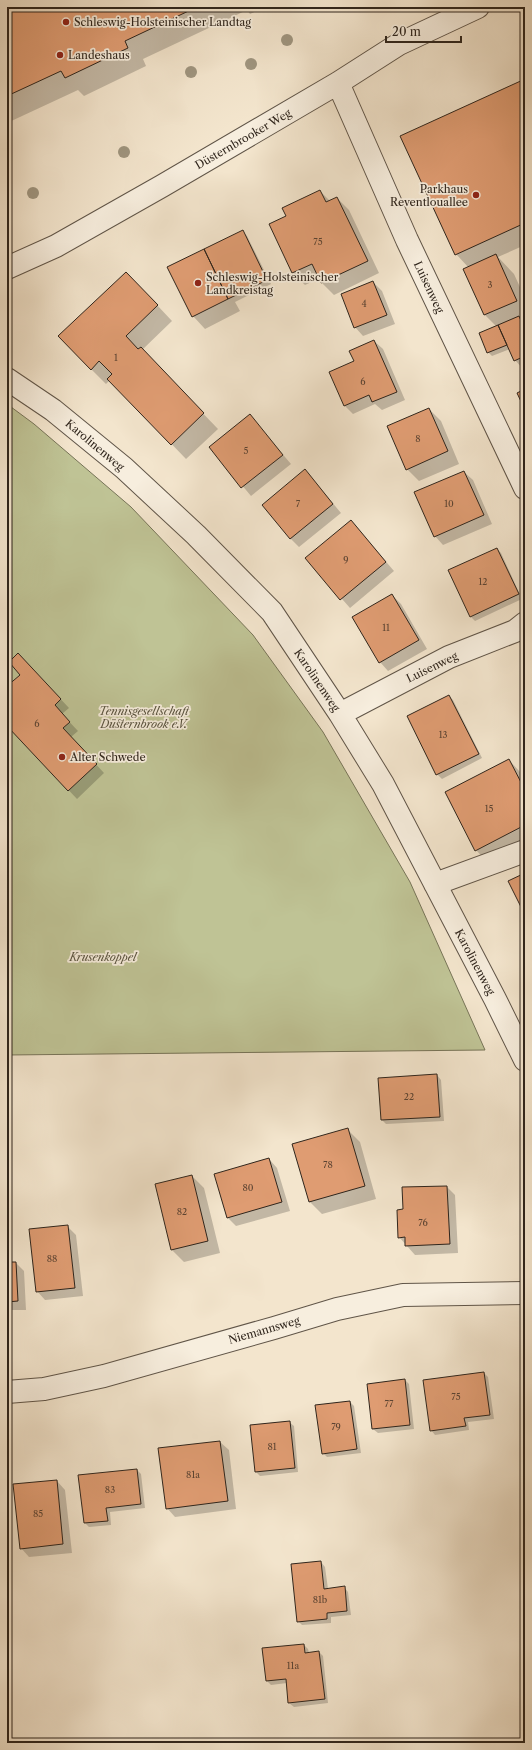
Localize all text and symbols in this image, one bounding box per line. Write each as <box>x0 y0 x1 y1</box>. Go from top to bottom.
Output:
place label: Schleswig-Holsteinischer Landtag <box>74 15 251 29</box>
marker: Schleswig-Holsteinischer Landtag <box>61 17 71 27</box>
scale bar <box>386 18 461 44</box>
text: 20 m <box>392 24 421 39</box>
place label: Landeshaus <box>68 48 130 62</box>
marker: Landeshaus <box>55 50 65 60</box>
street label: Düsternbrooker Weg <box>193 106 294 172</box>
place label: Parkhaus Reventlouallee <box>390 182 468 209</box>
marker: Parkhaus Reventlouallee <box>471 190 481 200</box>
house number: 75 <box>313 236 323 247</box>
street label: Luisenweg <box>411 259 447 315</box>
place label: Schleswig-Holsteinischer Landkreistag <box>206 270 339 297</box>
marker: Schleswig-Holsteinischer Landkreistag <box>193 278 203 288</box>
house number: 3 <box>488 279 493 290</box>
house number: 4 <box>361 298 367 309</box>
house number: 1 <box>114 352 118 363</box>
house number: 6 <box>360 376 366 387</box>
street label: Karolinenweg <box>63 416 127 474</box>
house number: 8 <box>415 433 421 444</box>
house number: 5 <box>244 445 249 456</box>
house number: 7 <box>296 498 301 509</box>
house number: 10 <box>444 498 454 509</box>
house number: 9 <box>343 554 349 565</box>
house number: 12 <box>479 576 487 587</box>
house number: 11 <box>382 622 390 633</box>
street label: Karolinenweg <box>291 646 343 714</box>
street label: Luisenweg <box>404 648 460 685</box>
park label: Tennisgesellschaft Düsternbrook e.V. <box>99 704 190 731</box>
house number: 6 <box>34 718 40 729</box>
house number: 13 <box>439 729 447 740</box>
place label: Alter Schwede <box>69 750 146 764</box>
marker: Alter Schwede <box>57 752 67 762</box>
house number: 15 <box>485 803 493 814</box>
street label: Karolinenweg <box>452 927 498 998</box>
park label: Krusenkoppel <box>68 950 138 964</box>
house number: 22 <box>404 1091 414 1102</box>
house number: 78 <box>323 1159 333 1170</box>
house number: 80 <box>242 1182 254 1193</box>
house number: 82 <box>177 1206 187 1217</box>
house number: 76 <box>418 1217 428 1228</box>
house number: 88 <box>47 1253 57 1264</box>
street label: Niemannsweg <box>227 1313 302 1347</box>
house number: 75 <box>451 1391 461 1402</box>
house number: 77 <box>385 1398 394 1409</box>
house number: 79 <box>331 1421 341 1432</box>
house number: 81 <box>267 1441 277 1452</box>
house number: 81a <box>186 1469 200 1480</box>
house number: 83 <box>105 1484 115 1495</box>
house number: 85 <box>33 1508 43 1519</box>
house number: 81b <box>313 1594 328 1605</box>
house number: 11a <box>287 1660 299 1671</box>

